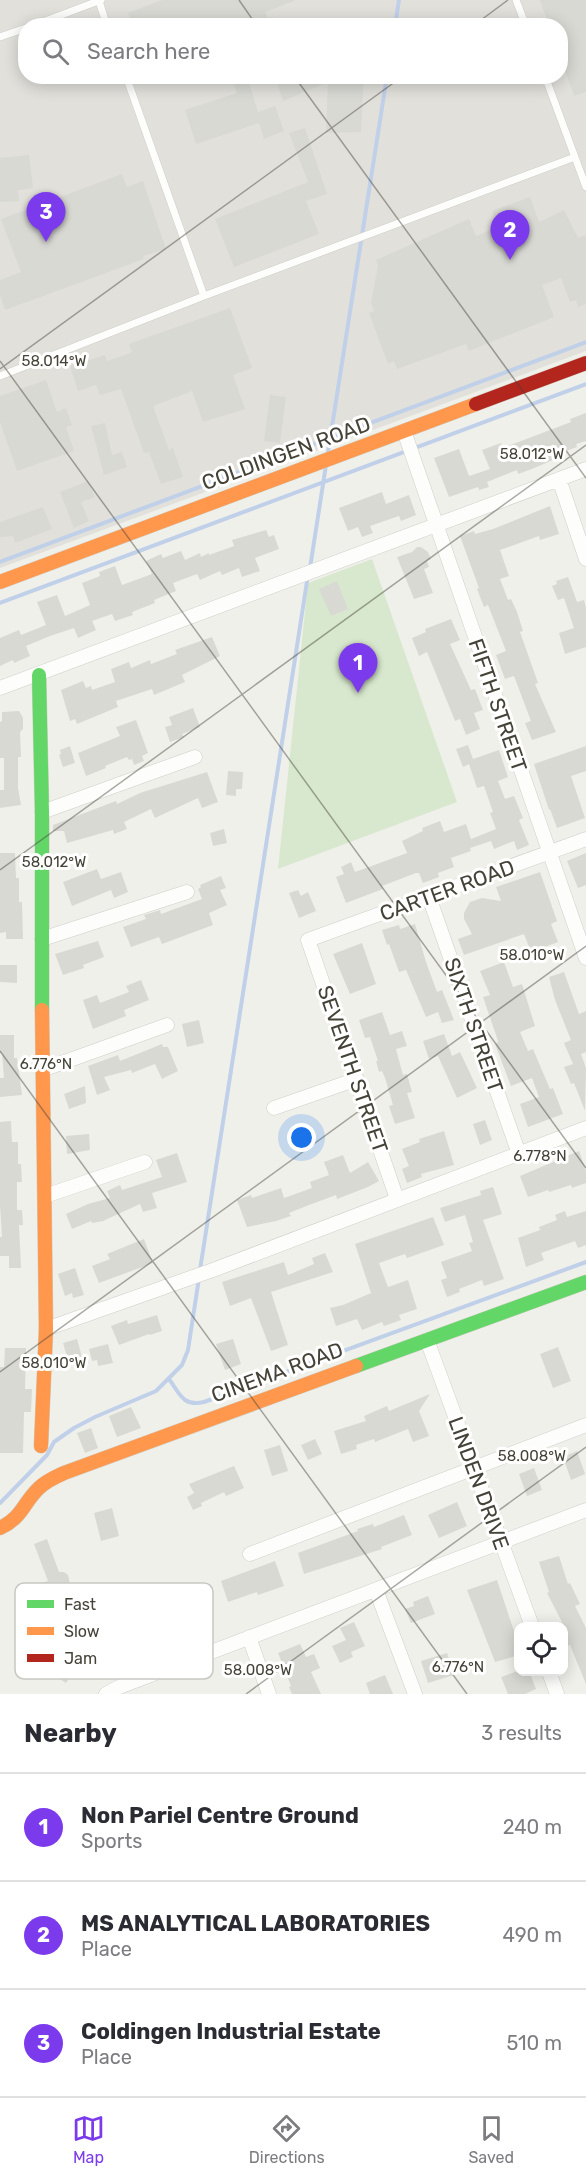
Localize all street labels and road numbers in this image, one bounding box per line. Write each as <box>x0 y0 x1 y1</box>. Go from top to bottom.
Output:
street label: COLDINGEN ROAD <box>198 411 374 495</box>
street label: FIFTH STREET <box>464 635 532 775</box>
street label: CARTER ROAD <box>376 854 518 926</box>
street label: SIXTH STREET <box>439 954 509 1096</box>
street label: SEVENTH STREET <box>313 982 393 1156</box>
street label: CINEMA ROAD <box>208 1337 346 1407</box>
street label: LINDEN DRIVE <box>443 1413 515 1553</box>

